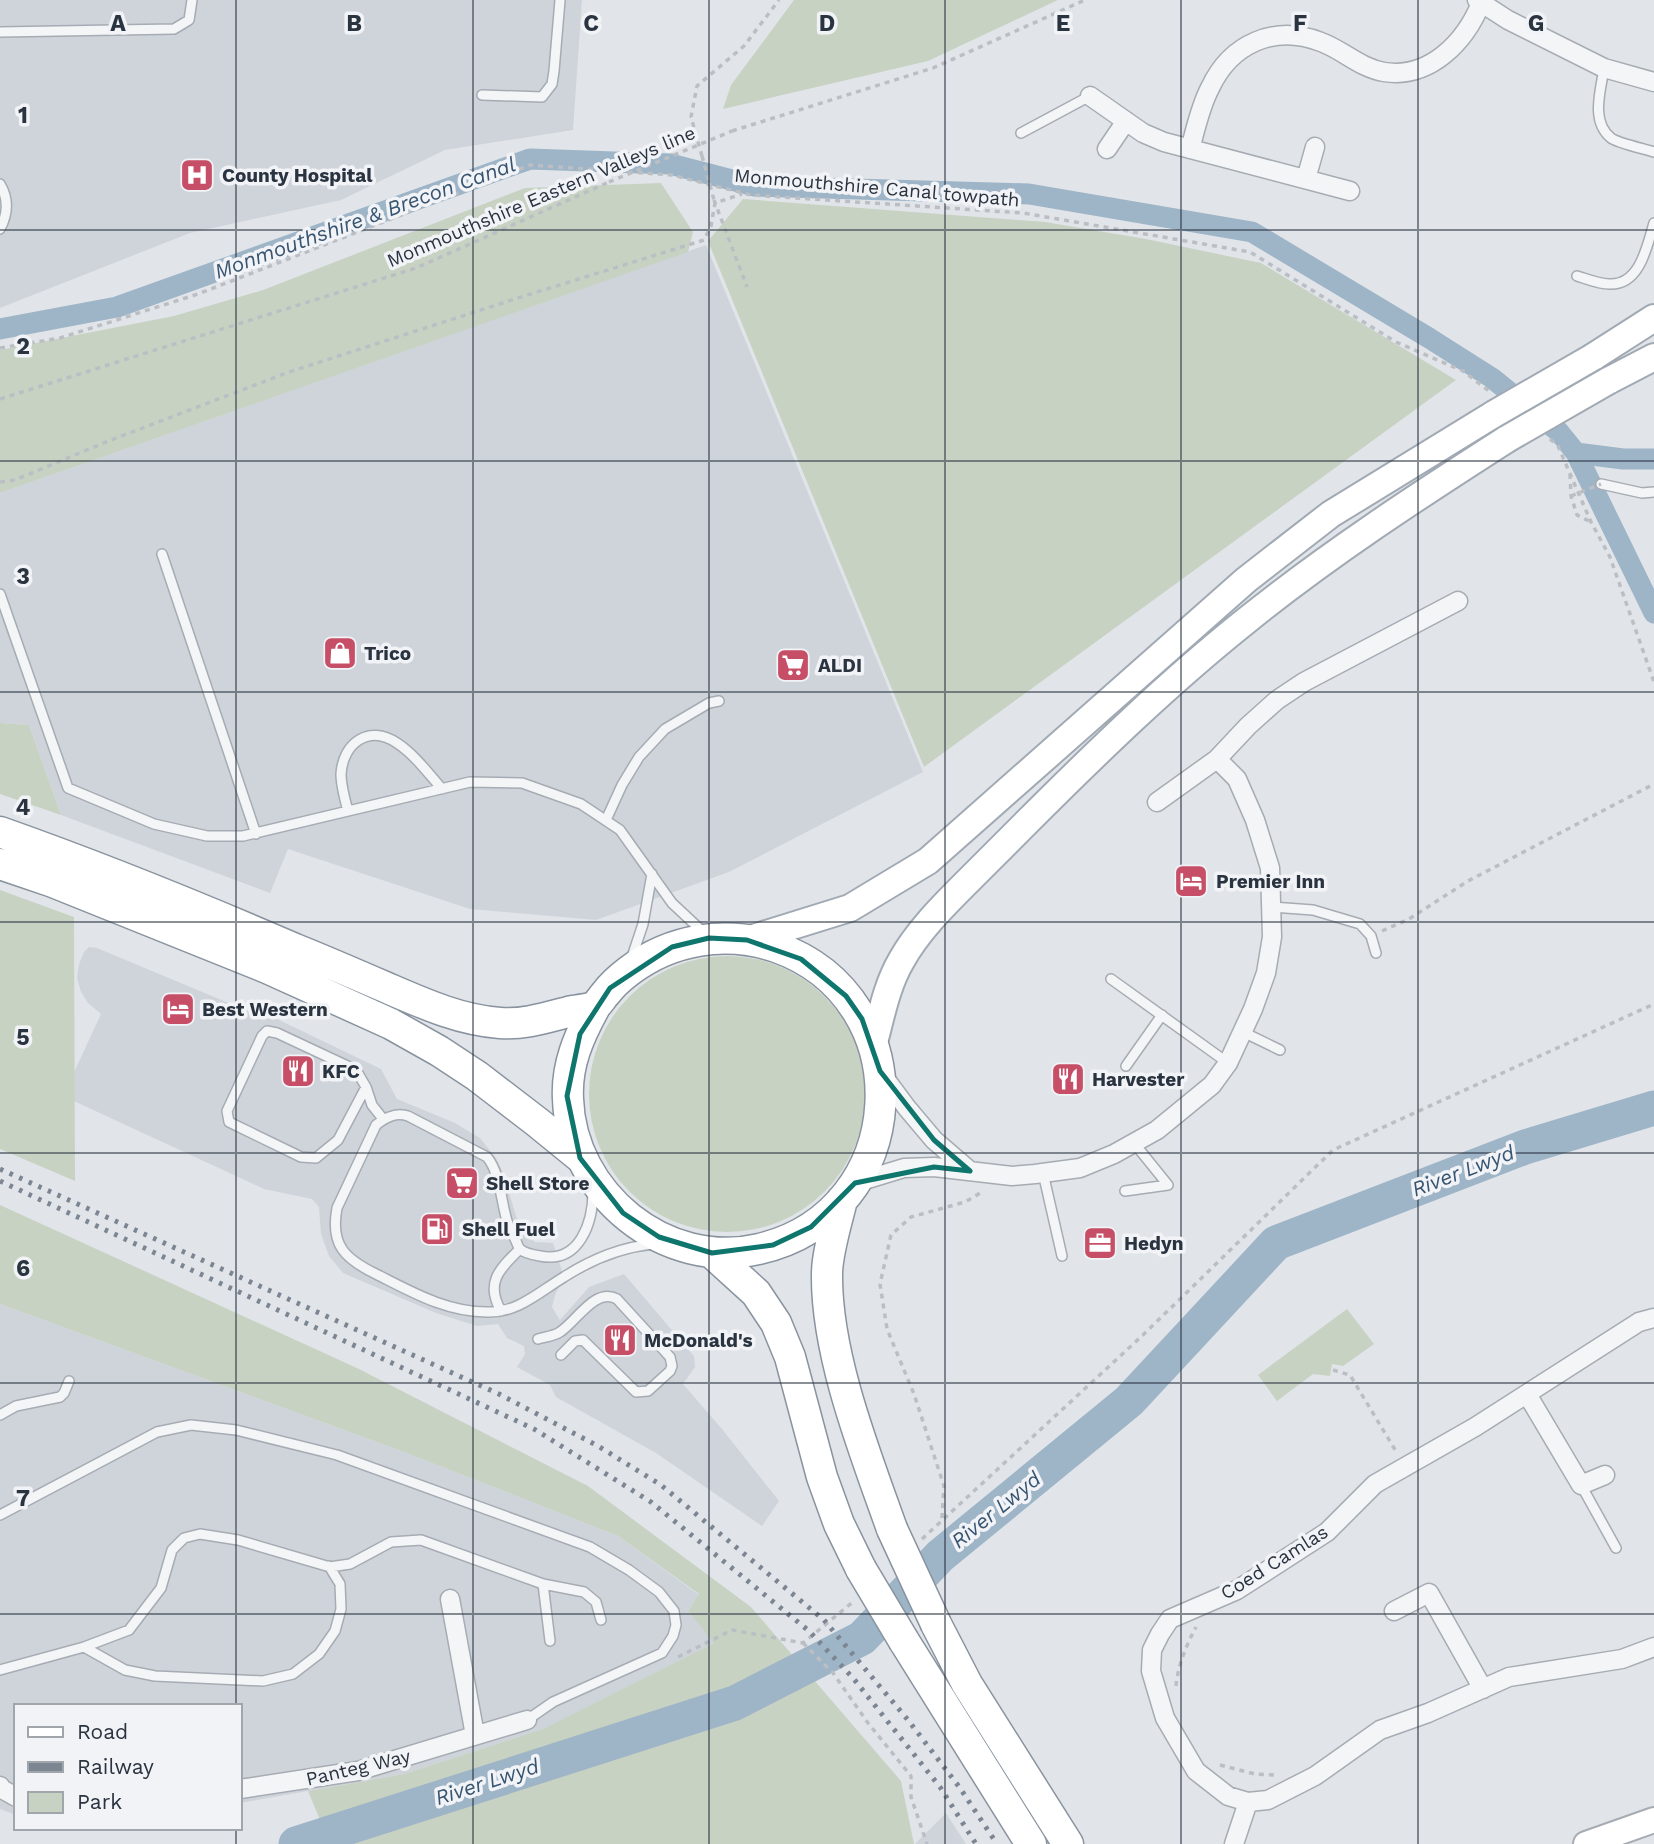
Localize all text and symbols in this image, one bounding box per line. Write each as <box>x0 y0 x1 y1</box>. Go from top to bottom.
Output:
text: A <box>110 10 126 37</box>
text: B <box>346 10 362 37</box>
text: C <box>583 10 599 37</box>
text: D <box>819 10 835 37</box>
text: E <box>1056 10 1070 37</box>
text: F <box>1293 10 1307 37</box>
text: G <box>1528 10 1544 37</box>
text: 1 <box>18 102 28 129</box>
street label: Monmouthshire Eastern Valleys line <box>384 121 699 272</box>
water label: Monmouthshire & Brecon Canal <box>211 151 519 284</box>
hospital icon: County Hospital <box>178 156 216 194</box>
place label: County Hospital <box>222 164 373 187</box>
street label: Monmouthshire Canal towpath <box>733 164 1021 211</box>
text: 2 <box>16 333 30 360</box>
text: 3 <box>16 563 30 590</box>
shop icon: Trico <box>321 634 359 672</box>
place label: Trico <box>364 642 411 665</box>
supermarket icon: ALDI <box>774 646 812 684</box>
place label: ALDI <box>818 654 862 677</box>
text: 4 <box>16 794 31 821</box>
hotel icon: Premier Inn <box>1172 862 1210 900</box>
place label: Premier Inn <box>1216 870 1325 893</box>
hotel icon: Best Western <box>159 990 197 1028</box>
place label: Best Western <box>202 998 328 1021</box>
text: 5 <box>16 1024 30 1051</box>
restaurant icon: KFC <box>279 1052 317 1090</box>
place label: KFC <box>322 1060 360 1083</box>
restaurant icon: Harvester <box>1049 1060 1087 1098</box>
place label: Harvester <box>1092 1068 1185 1091</box>
water label: River Lwyd <box>1408 1139 1519 1202</box>
supermarket icon: Shell Store <box>443 1164 481 1202</box>
place label: Shell Store <box>486 1172 590 1195</box>
fuel station icon: Shell Fuel <box>418 1210 456 1248</box>
place label: Shell Fuel <box>462 1218 556 1241</box>
office icon: Hedyn <box>1081 1224 1119 1262</box>
place label: Hedyn <box>1124 1232 1183 1255</box>
text: 6 <box>16 1255 30 1282</box>
restaurant icon: McDonald's <box>601 1321 639 1359</box>
place label: McDonald's <box>644 1329 753 1352</box>
water label: River Lwyd <box>946 1465 1046 1553</box>
text: 7 <box>16 1485 30 1512</box>
street label: Coed Camlas <box>1216 1520 1332 1605</box>
legend <box>14 1704 242 1830</box>
text: Road <box>77 1719 128 1744</box>
street label: Panteg Way <box>304 1744 413 1791</box>
water label: River Lwyd <box>432 1753 543 1810</box>
text: Railway <box>77 1754 154 1779</box>
text: Park <box>77 1789 122 1814</box>

